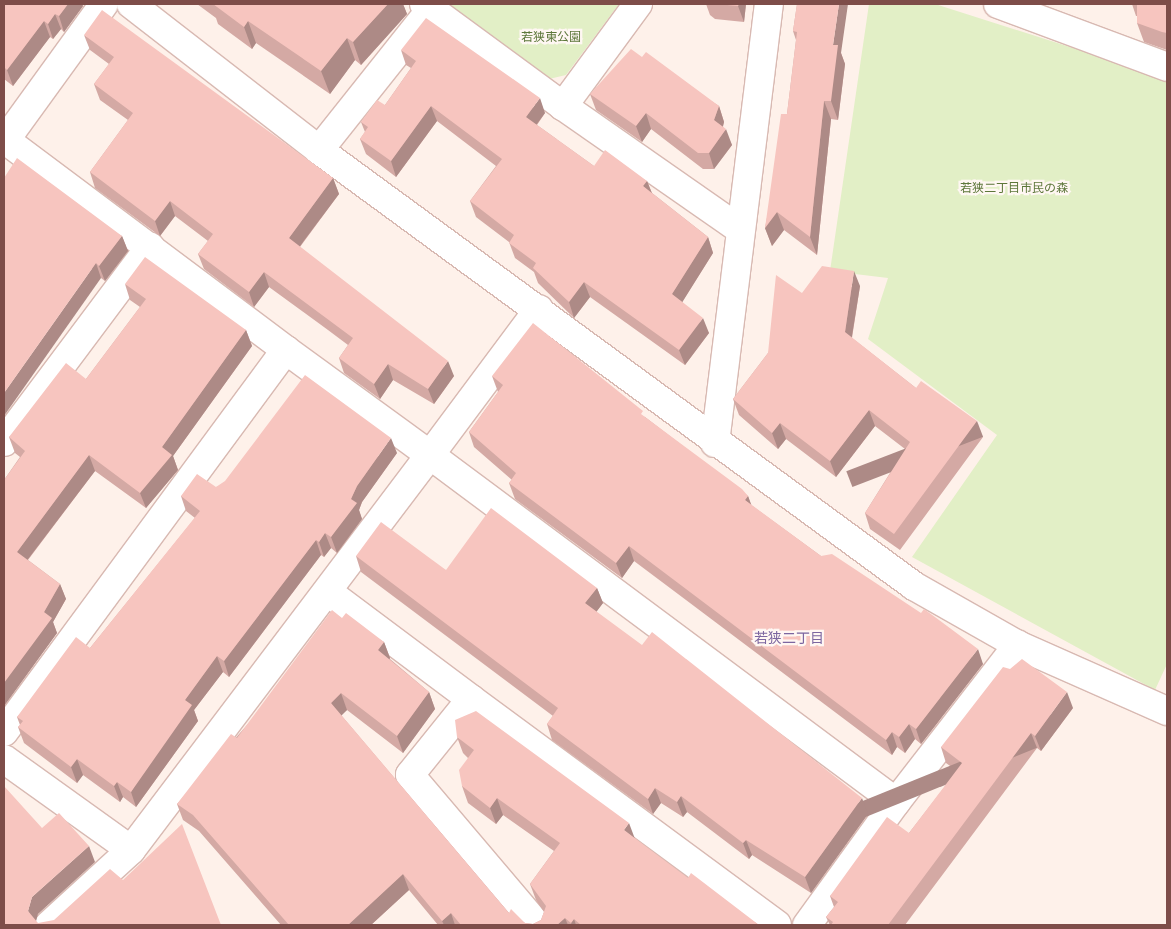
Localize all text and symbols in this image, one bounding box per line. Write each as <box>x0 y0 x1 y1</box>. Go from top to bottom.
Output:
park label: 若狭東公園 <box>521 31 581 45</box>
park label: 若狭二丁目市民の森 <box>960 182 1068 196</box>
district label: 若狭二丁目 <box>754 630 824 646</box>

